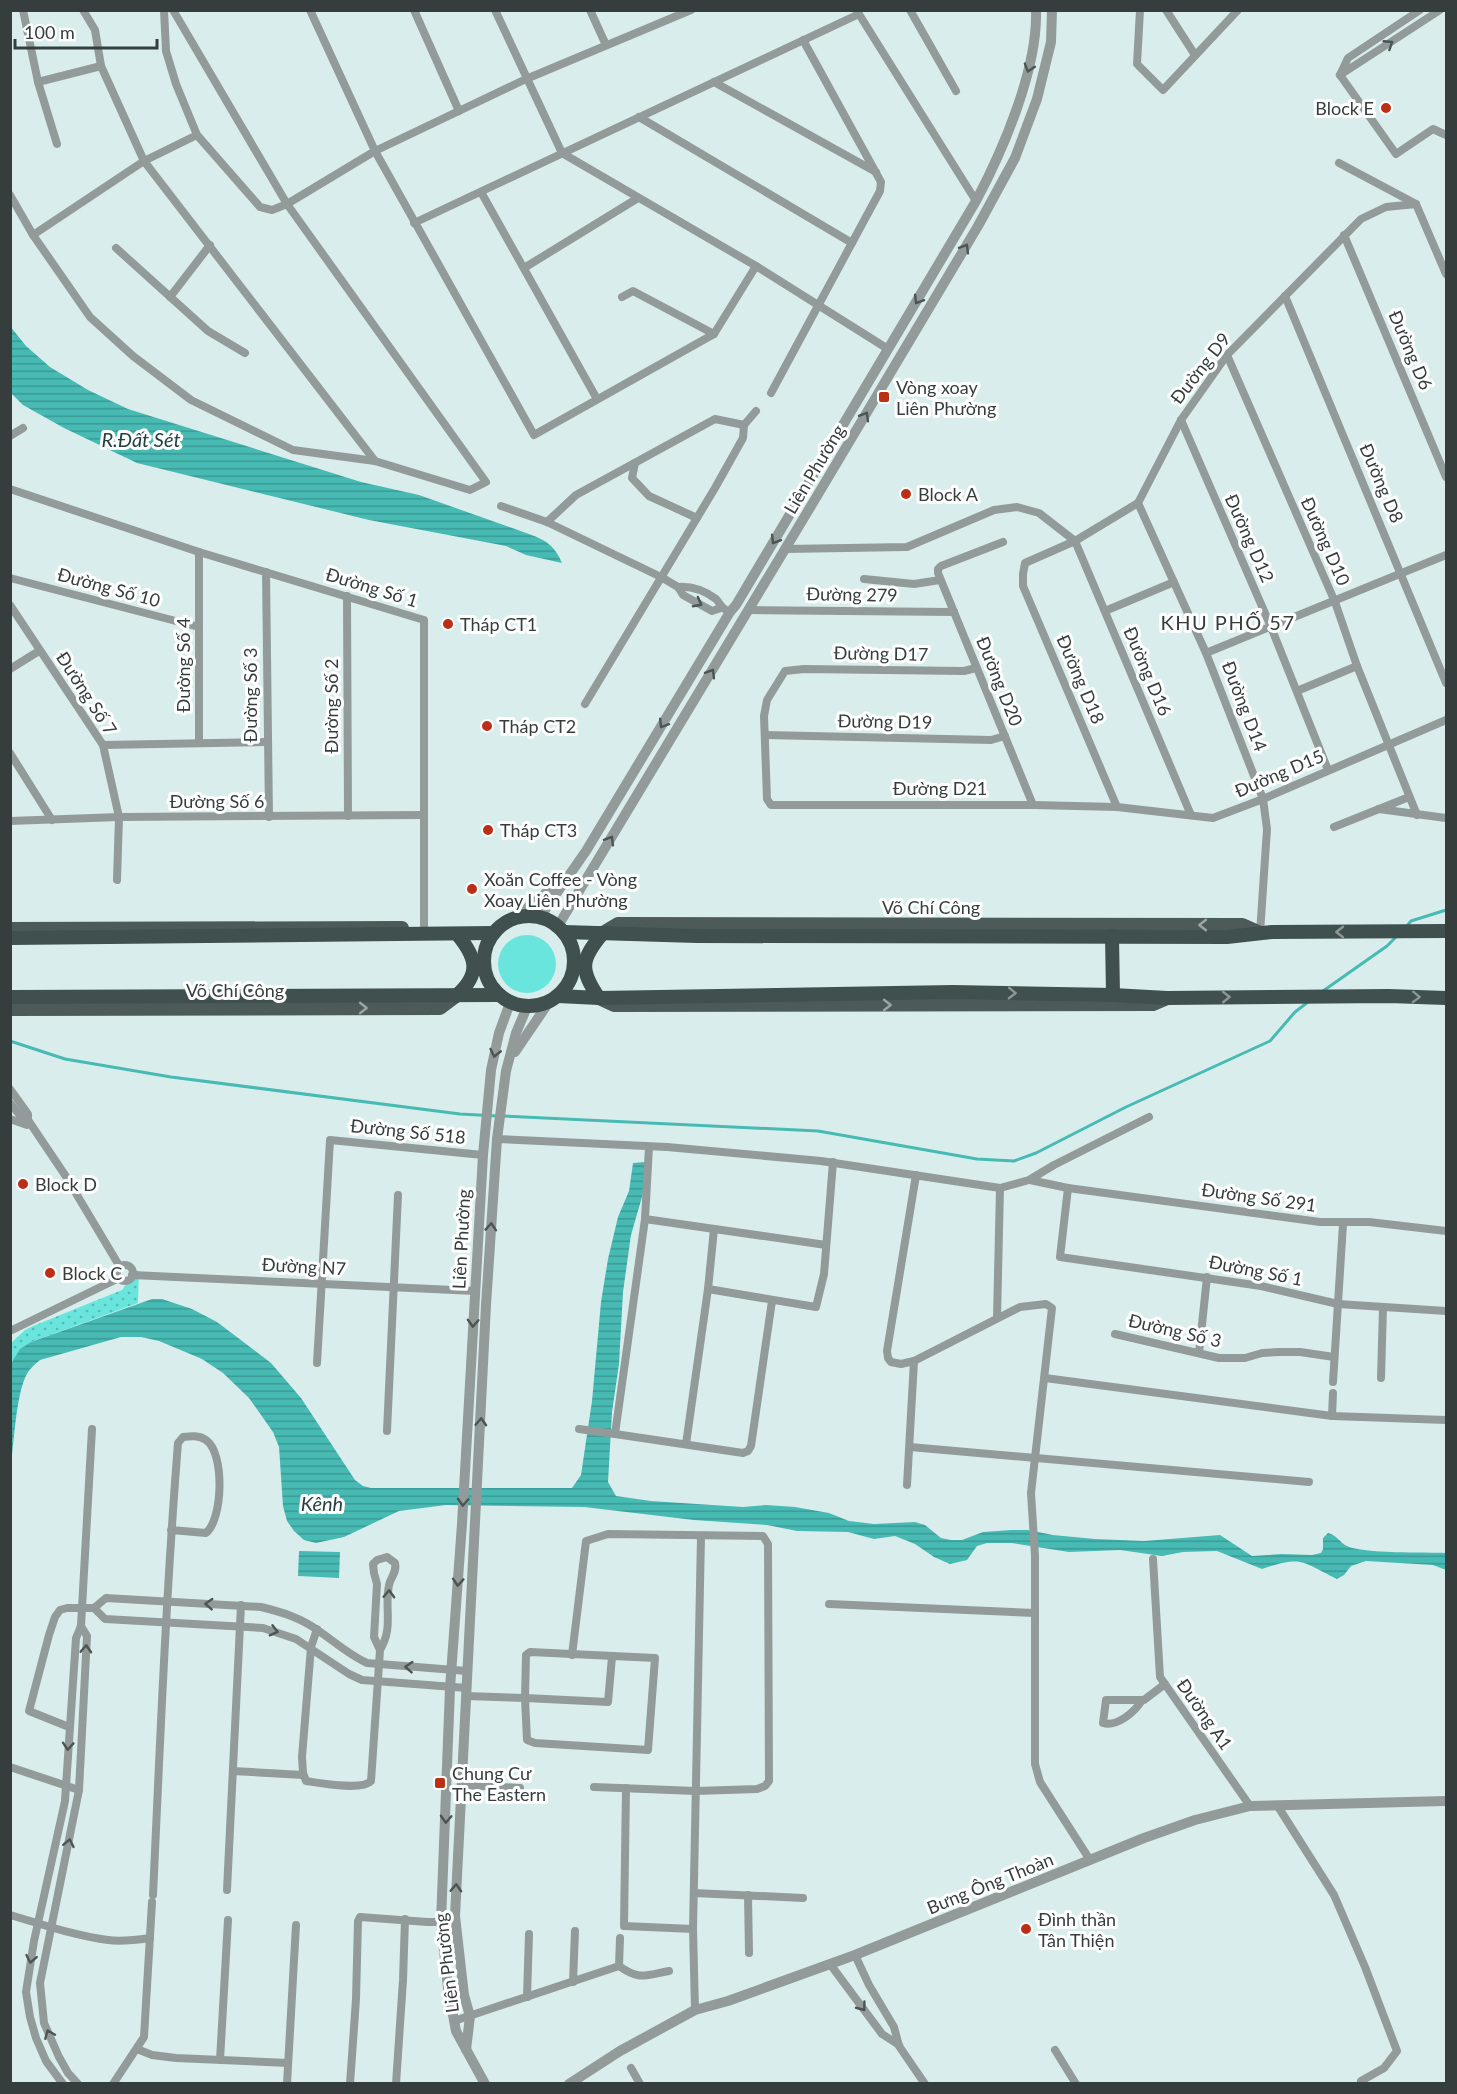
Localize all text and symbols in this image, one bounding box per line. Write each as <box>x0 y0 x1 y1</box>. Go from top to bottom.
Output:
scale bar <box>15 12 158 50</box>
text: 100 m <box>24 21 75 43</box>
one-way arrow <box>1383 39 1393 51</box>
one-way arrow <box>1024 62 1036 73</box>
place label: Block E <box>1315 97 1374 119</box>
marker: Block E <box>1379 101 1393 115</box>
one-way arrow <box>957 244 969 254</box>
one-way arrow <box>913 294 925 304</box>
street label: Đường D6 <box>1384 307 1438 393</box>
street label: Đường D9 <box>1165 328 1235 408</box>
place label: Vòng xoay Liên Phường <box>896 376 996 419</box>
marker: Vòng xoay Liên Phường <box>877 390 891 404</box>
one-way arrow <box>858 412 869 422</box>
street label: Liên Phường <box>779 420 849 518</box>
water label: R.Đất Sét <box>101 427 181 451</box>
street label: Đường D8 <box>1355 440 1409 526</box>
place label: Block A <box>918 483 979 505</box>
marker: Block A <box>899 487 913 501</box>
street label: Đường D12 <box>1221 490 1279 586</box>
street label: Đường D10 <box>1297 493 1355 589</box>
one-way arrow <box>771 533 782 544</box>
street label: Đường Số 10 <box>55 563 163 611</box>
street label: Đường Số 1 <box>323 563 421 611</box>
street label: Đường 279 <box>806 582 898 606</box>
one-way arrow <box>691 596 702 607</box>
district label: KHU PHỐ 57 <box>1161 610 1295 634</box>
place label: Tháp CT1 <box>460 613 537 635</box>
marker: Tháp CT1 <box>441 617 455 631</box>
street label: Đường Số 4 <box>172 618 194 713</box>
street label: Đường D16 <box>1119 623 1177 719</box>
street label: Đường D18 <box>1052 631 1110 727</box>
street label: Đường D20 <box>972 633 1028 729</box>
street label: Đường D17 <box>834 641 928 665</box>
street label: Đường Số 7 <box>52 647 122 739</box>
street label: Đường Số 3 <box>239 648 261 743</box>
street label: Đường D14 <box>1218 658 1272 754</box>
street label: Đường Số 2 <box>320 659 342 754</box>
one-way arrow <box>704 669 715 679</box>
street label: Đường D19 <box>838 709 932 733</box>
place label: Tháp CT2 <box>499 715 576 737</box>
one-way arrow <box>658 718 670 728</box>
marker: Tháp CT2 <box>480 719 494 733</box>
street label: Đường D15 <box>1231 744 1327 802</box>
street label: Đường D21 <box>893 777 987 799</box>
street label: Đường Số 6 <box>170 790 265 812</box>
place label: Tháp CT3 <box>500 819 577 841</box>
marker: Tháp CT3 <box>481 823 495 837</box>
one-way arrow <box>603 836 614 846</box>
place label: Xoăn Coffee - Vòng Xoay Liên Phường <box>484 868 637 911</box>
marker: Xoăn Coffee - Vòng Xoay Liên Phường <box>465 882 479 896</box>
street label: Võ Chí Công <box>882 896 980 918</box>
one-way arrow <box>1199 919 1208 931</box>
one-way arrow <box>1336 926 1345 938</box>
street label: Võ Chí Công <box>186 979 284 1001</box>
one-way arrow <box>1007 987 1016 999</box>
one-way arrow <box>1412 990 1421 1003</box>
one-way arrow <box>1221 991 1230 1003</box>
one-way arrow <box>882 999 891 1011</box>
one-way arrow <box>358 1002 367 1014</box>
one-way arrow <box>489 1047 502 1057</box>
street label: Đường Số 518 <box>349 1114 467 1148</box>
place label: Block D <box>35 1173 97 1195</box>
marker: Block D <box>16 1177 30 1191</box>
street label: Đường Số 291 <box>1200 1178 1318 1216</box>
street label: Liên Phường <box>447 1188 475 1290</box>
one-way arrow <box>484 1223 497 1232</box>
street label: Đường Số 1 <box>1207 1250 1305 1290</box>
street label: Đường N7 <box>261 1253 347 1279</box>
place label: Block C <box>62 1262 122 1284</box>
marker: Block C <box>43 1266 57 1280</box>
street label: Đường Số 3 <box>1126 1309 1224 1351</box>
one-way arrow <box>467 1319 480 1328</box>
one-way arrow <box>475 1417 488 1426</box>
water label: Kênh <box>301 1491 343 1515</box>
one-way arrow <box>457 1498 470 1507</box>
one-way arrow <box>452 1578 465 1587</box>
one-way arrow <box>383 1589 395 1598</box>
one-way arrow <box>204 1597 213 1610</box>
one-way arrow <box>268 1624 279 1636</box>
one-way arrow <box>79 1645 92 1654</box>
one-way arrow <box>404 1661 413 1674</box>
street label: Đường A1 <box>1172 1674 1238 1754</box>
one-way arrow <box>62 1742 75 1751</box>
place label: Chung Cư The Eastern <box>452 1762 546 1805</box>
marker: Chung Cư The Eastern <box>433 1776 447 1790</box>
one-way arrow <box>439 1814 452 1823</box>
one-way arrow <box>62 1838 75 1848</box>
street label: Bưng Ông Thoàn <box>924 1848 1056 1918</box>
one-way arrow <box>450 1884 463 1893</box>
place label: Đình thần Tân Thiện <box>1038 1908 1116 1951</box>
street label: Liên Phường <box>429 1912 463 2014</box>
marker: Đình thần Tân Thiện <box>1019 1922 1033 1936</box>
one-way arrow <box>25 1953 38 1963</box>
one-way arrow <box>855 2001 866 2012</box>
one-way arrow <box>44 2029 56 2040</box>

